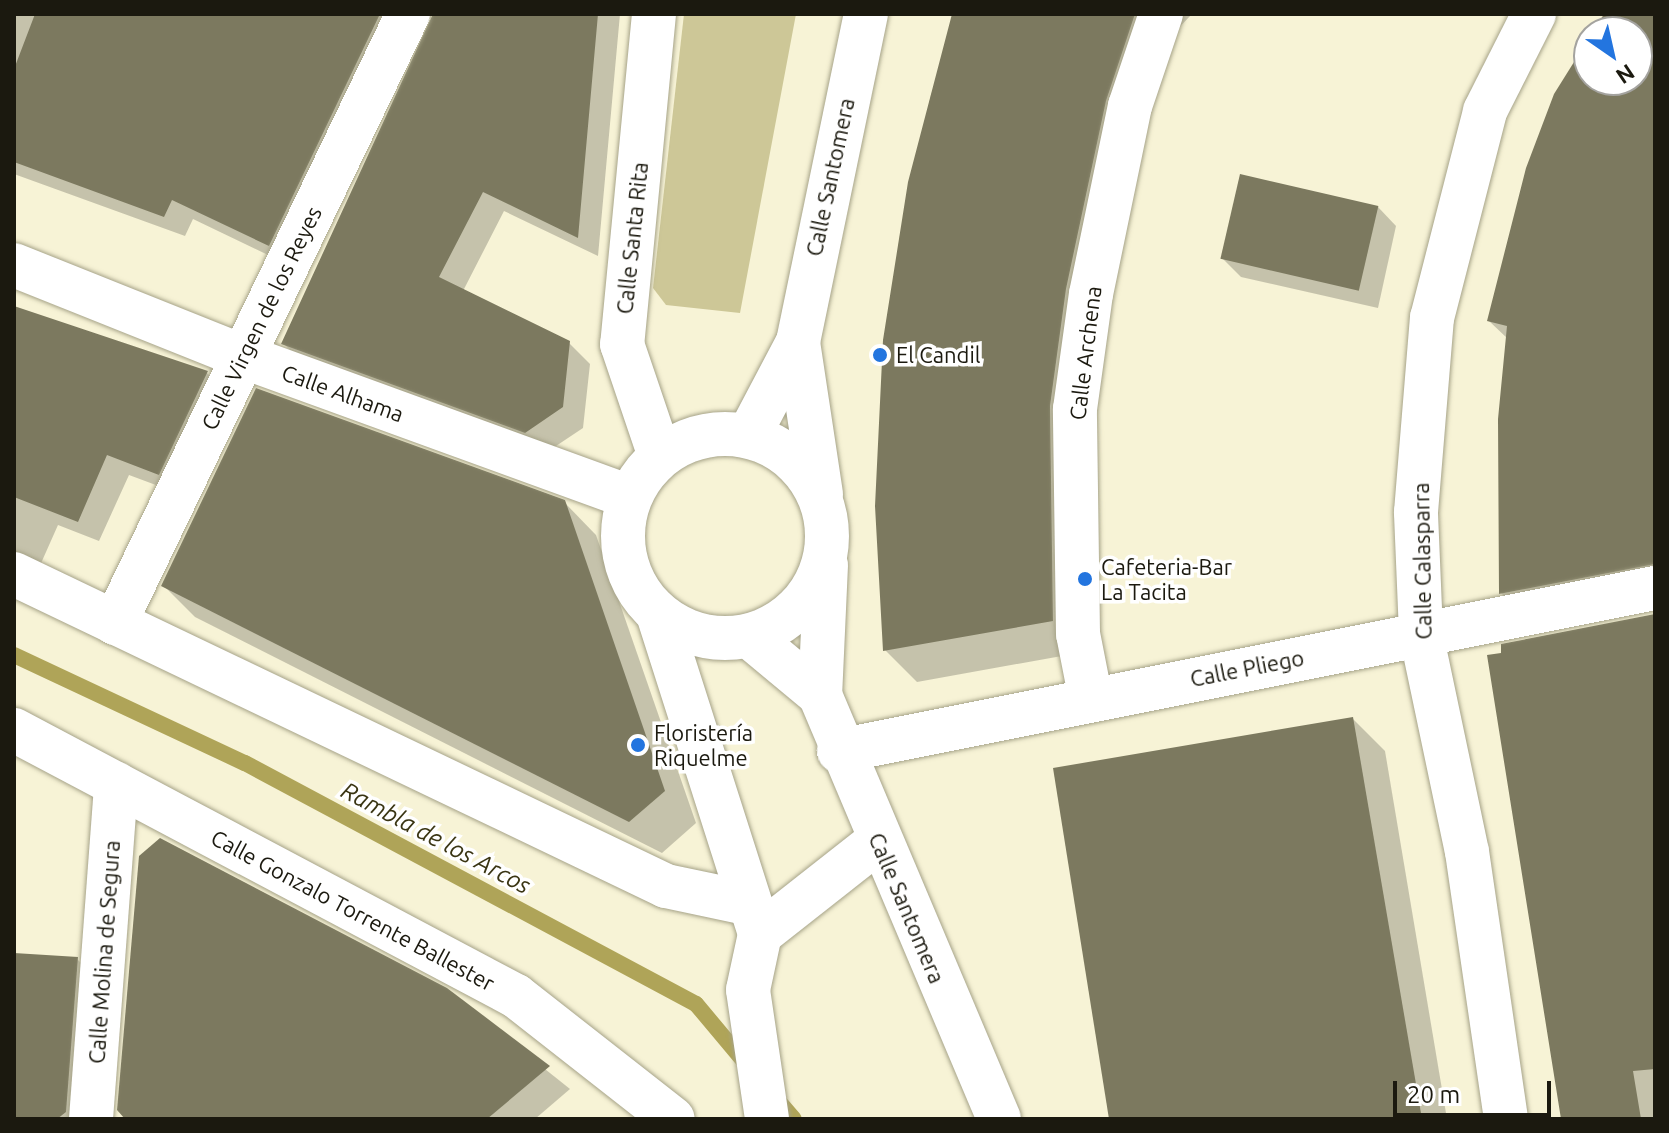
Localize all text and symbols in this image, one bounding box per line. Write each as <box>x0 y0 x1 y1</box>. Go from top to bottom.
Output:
north arrow <box>1573 16 1653 96</box>
text: N <box>1612 60 1639 90</box>
street label: Calle Santomera <box>800 95 860 259</box>
street label: Calle Santa Rita <box>611 161 653 315</box>
street label: Calle Virgen de los Reyes <box>195 202 327 434</box>
street label: Calle Archena <box>1064 284 1106 422</box>
place label: El Candil <box>896 342 981 368</box>
marker: El Candil <box>871 346 889 364</box>
street label: Calle Alhama <box>278 359 408 427</box>
street label: Calle Calasparra <box>1407 482 1437 640</box>
place label: Cafeteria-Bar La Tacita <box>1101 553 1232 604</box>
marker: Cafeteria-Bar La Tacita <box>1076 570 1094 588</box>
street label: Calle Pliego <box>1188 644 1306 692</box>
place label: Floristería Riquelme <box>654 719 753 770</box>
marker: Floristería Riquelme <box>629 736 647 754</box>
water label: Rambla de los Arcos <box>336 776 536 900</box>
street label: Calle Gonzalo Torrente Ballester <box>207 824 499 996</box>
street label: Calle Santomera <box>863 829 951 987</box>
street label: Calle Molina de Segura <box>83 839 125 1065</box>
scale bar <box>1397 1065 1555 1115</box>
text: 20 m <box>1407 1081 1460 1108</box>

